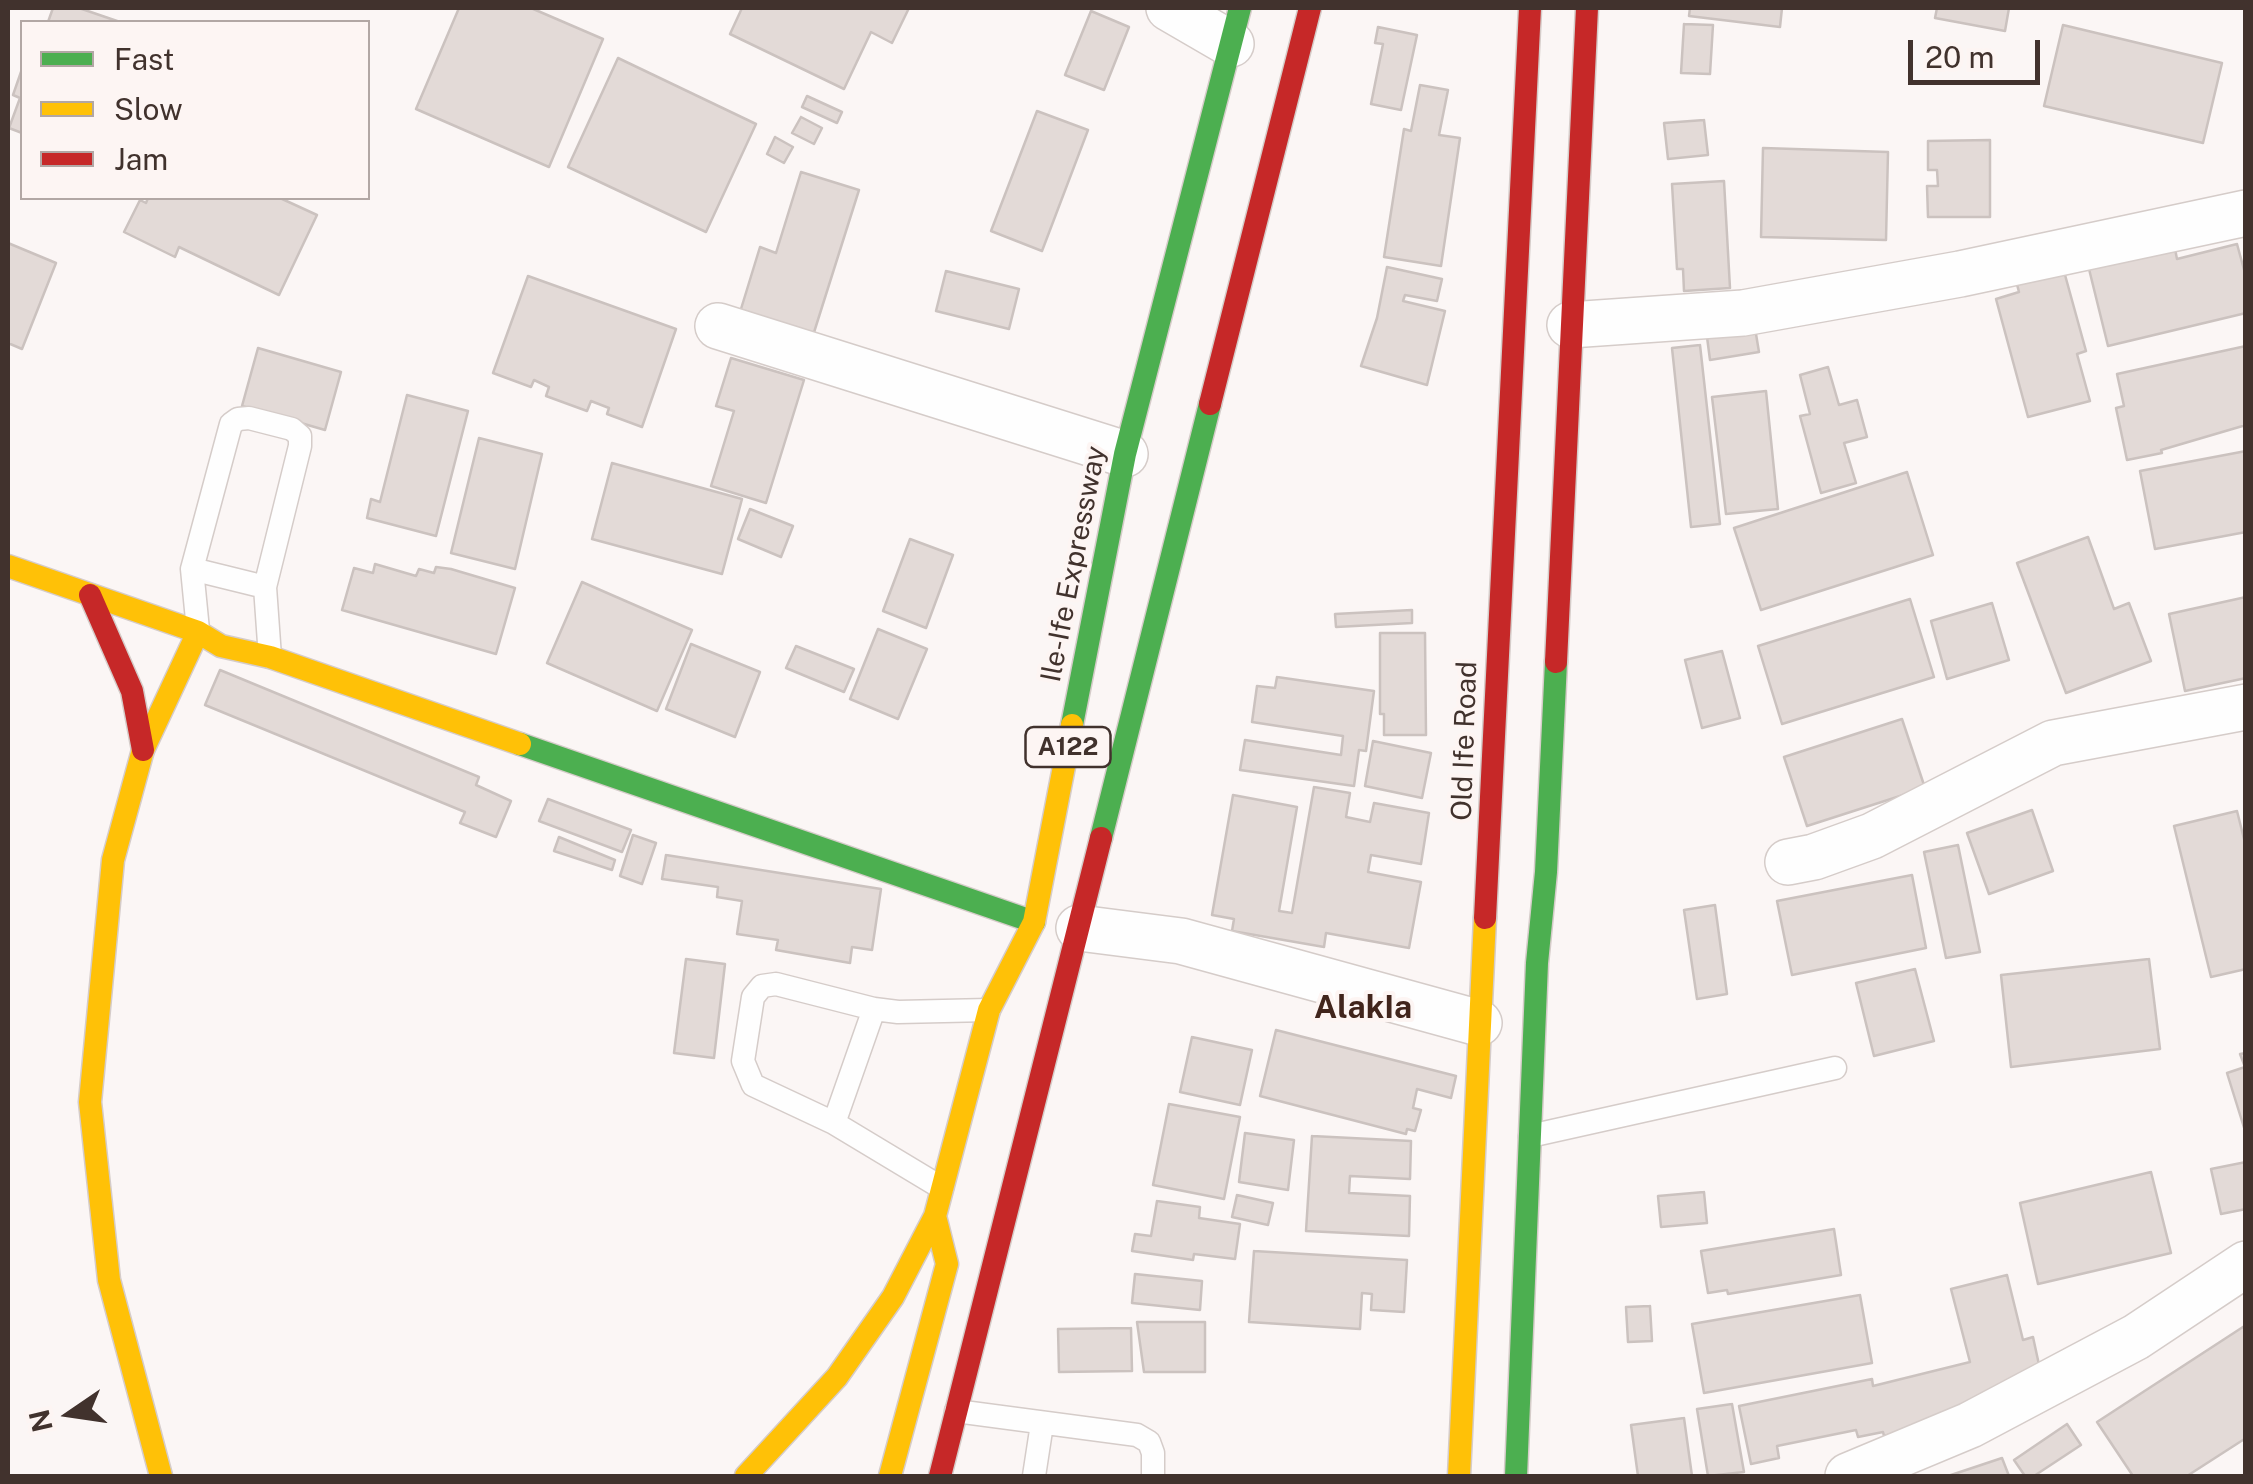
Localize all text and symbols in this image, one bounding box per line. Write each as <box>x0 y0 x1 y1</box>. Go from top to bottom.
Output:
legend <box>20 20 370 200</box>
scale bar <box>1913 20 2046 82</box>
text: 20 m <box>1925 39 1994 75</box>
text: Fast <box>114 41 174 77</box>
text: Slow <box>114 91 183 127</box>
text: Jam <box>114 141 168 177</box>
street label: Ile-Ife Expressway <box>1035 443 1113 685</box>
street label: Old Ife Road <box>1445 661 1485 821</box>
road number: A122 <box>1026 727 1110 767</box>
district label: AlakIa <box>1314 989 1412 1027</box>
north arrow <box>20 1364 120 1464</box>
text: N <box>22 1406 59 1435</box>

